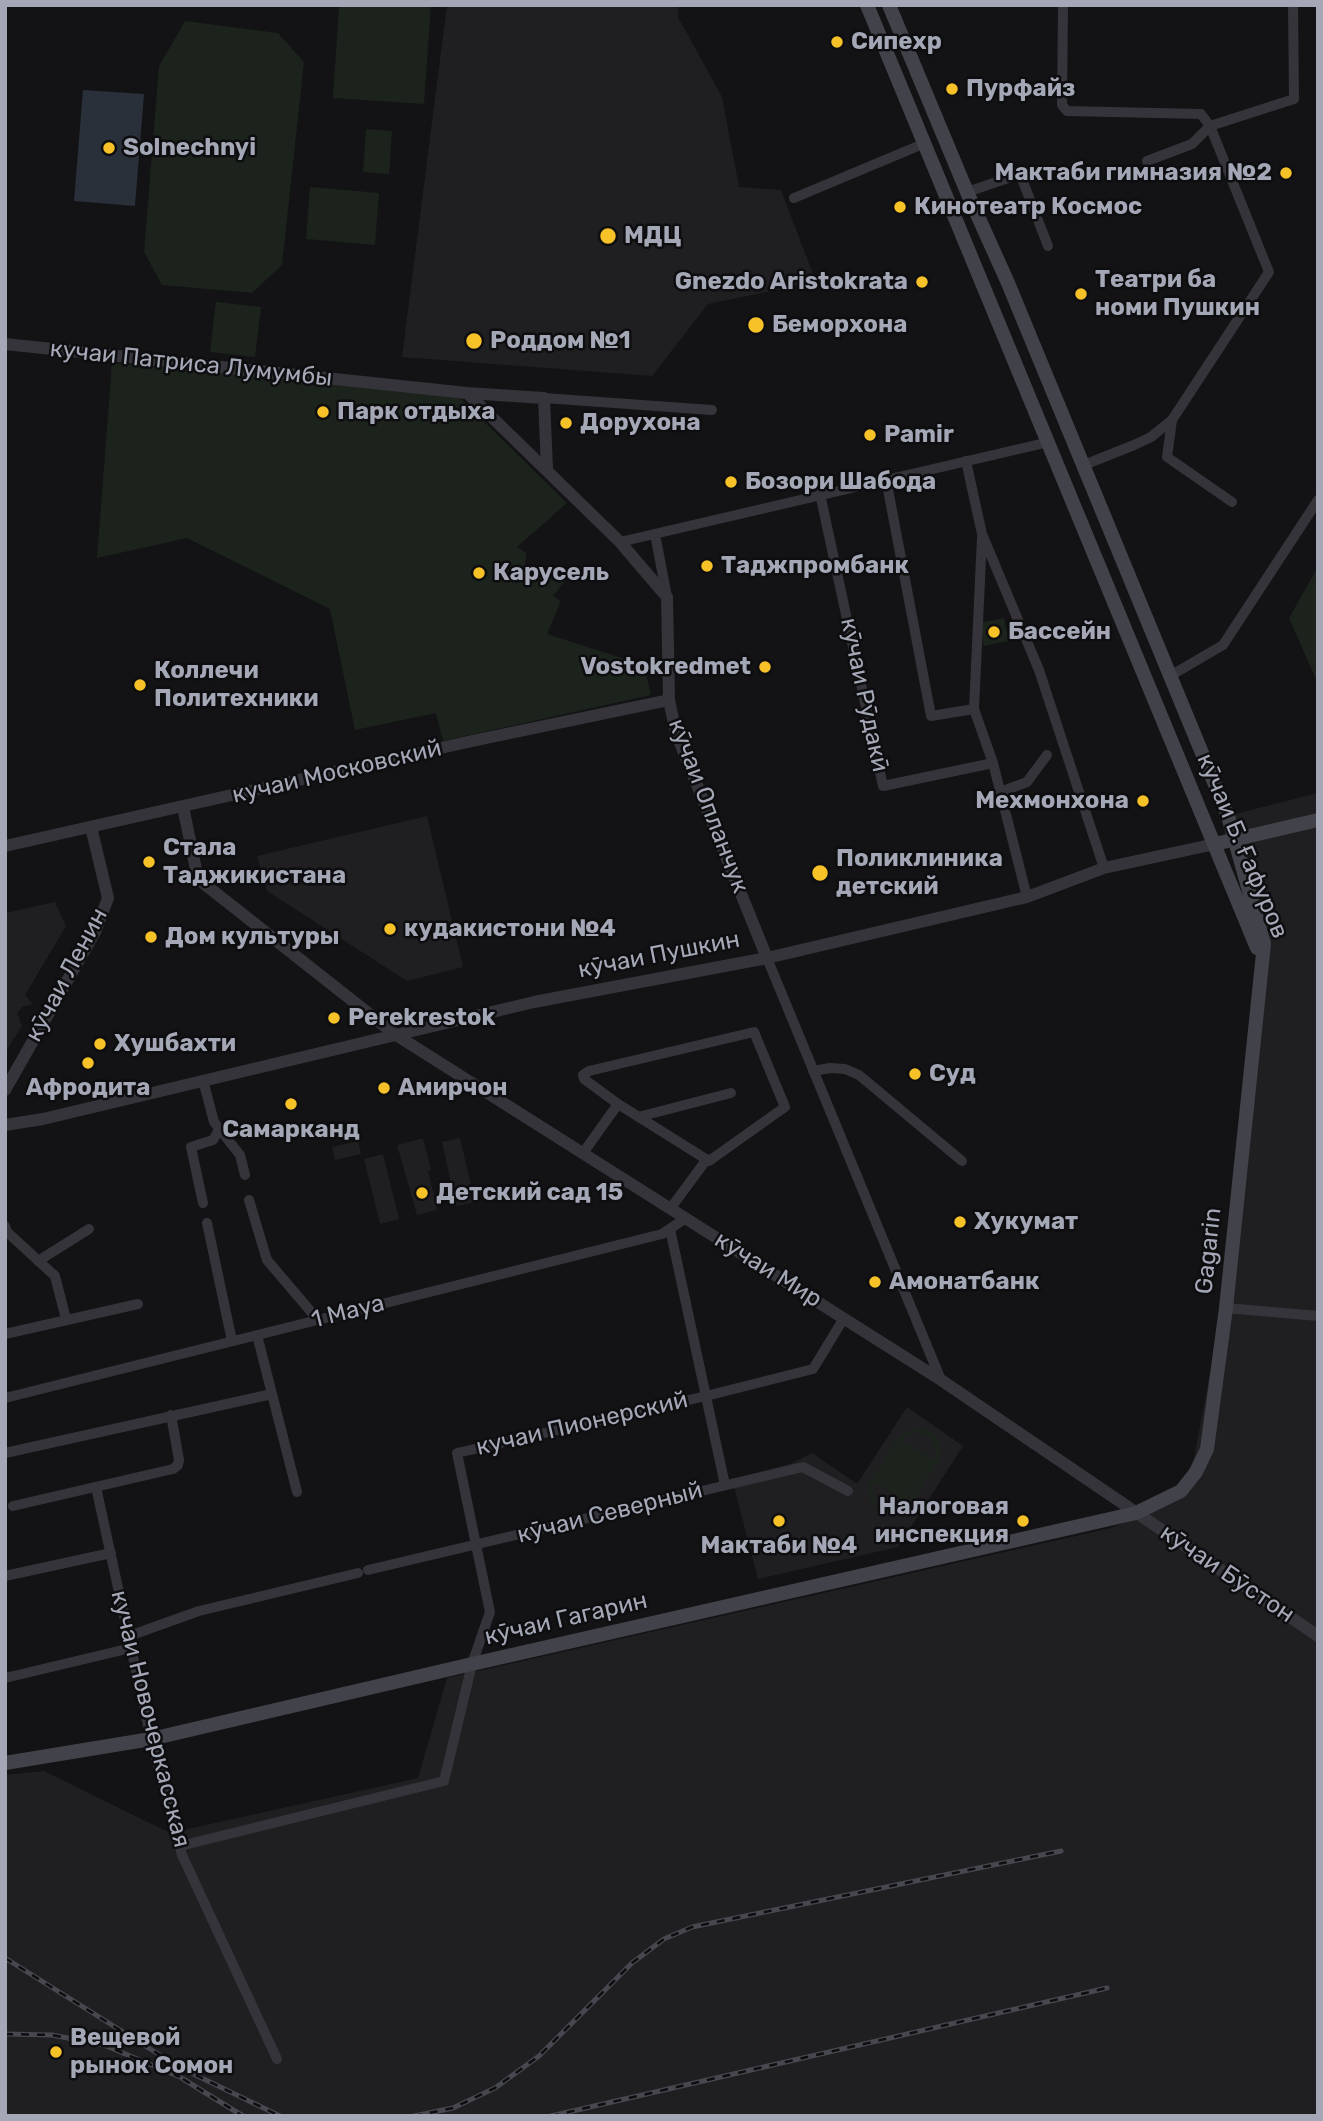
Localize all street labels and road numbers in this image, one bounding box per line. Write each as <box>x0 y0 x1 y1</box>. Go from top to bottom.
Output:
street label: кучаи Патриса Лумумбы <box>48 335 334 393</box>
street label: кӯчаи Рӯдакӣ <box>834 615 894 775</box>
street label: кӯчаи Опланчук <box>662 715 754 897</box>
street label: кучаи Московский <box>230 734 444 810</box>
street label: кӯчаи Б. Ғафуров <box>1190 749 1294 943</box>
street label: кӯчаи Ленин <box>20 903 114 1047</box>
street label: кӯчаи Пушкин <box>576 925 742 985</box>
street label: Gagarin <box>1190 1206 1228 1296</box>
street label: кӯчаи Мир <box>709 1226 827 1314</box>
street label: 1 Maya <box>309 1289 387 1335</box>
street label: кучаи Пионерский <box>473 1386 691 1462</box>
street label: кӯчаи Северный <box>514 1476 706 1550</box>
street label: кӯчаи Бӯстон <box>1155 1519 1299 1629</box>
street label: кӯчаи Гагарин <box>482 1586 650 1652</box>
street label: кучаи Новочеркасская <box>104 1588 196 1850</box>

